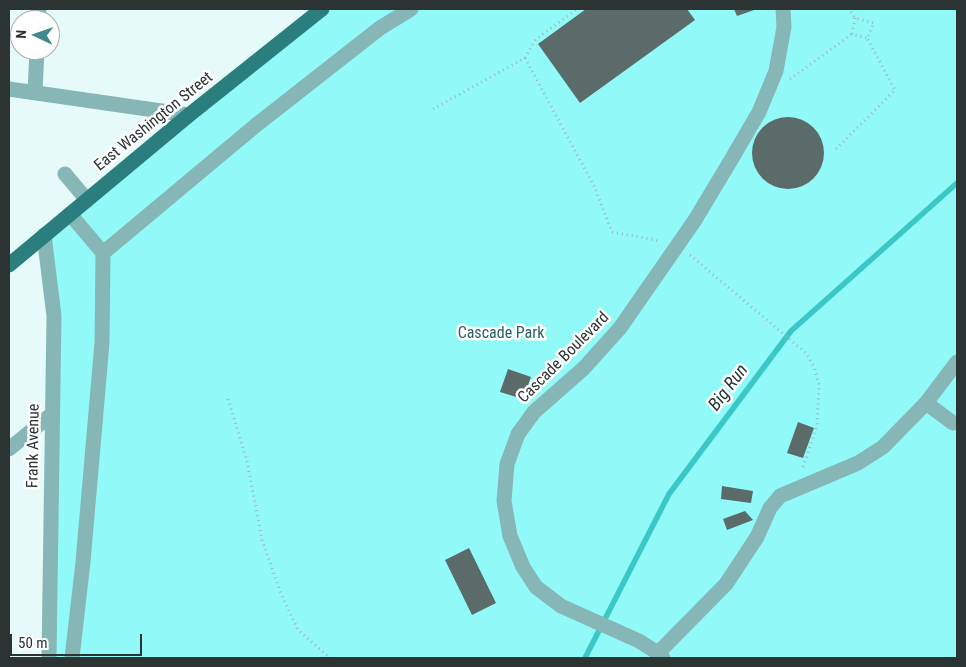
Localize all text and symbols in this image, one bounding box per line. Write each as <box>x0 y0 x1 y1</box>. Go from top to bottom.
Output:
north arrow <box>10 10 60 60</box>
text: N <box>13 30 29 39</box>
street label: East Washington Street <box>91 68 217 176</box>
street label: Cascade Boulevard <box>514 308 614 408</box>
park label: Cascade Park <box>458 324 544 344</box>
water label: Big Run <box>705 361 753 415</box>
street label: Frank Avenue <box>24 404 44 488</box>
scale bar <box>12 624 145 656</box>
text: 50 m <box>18 634 48 652</box>

